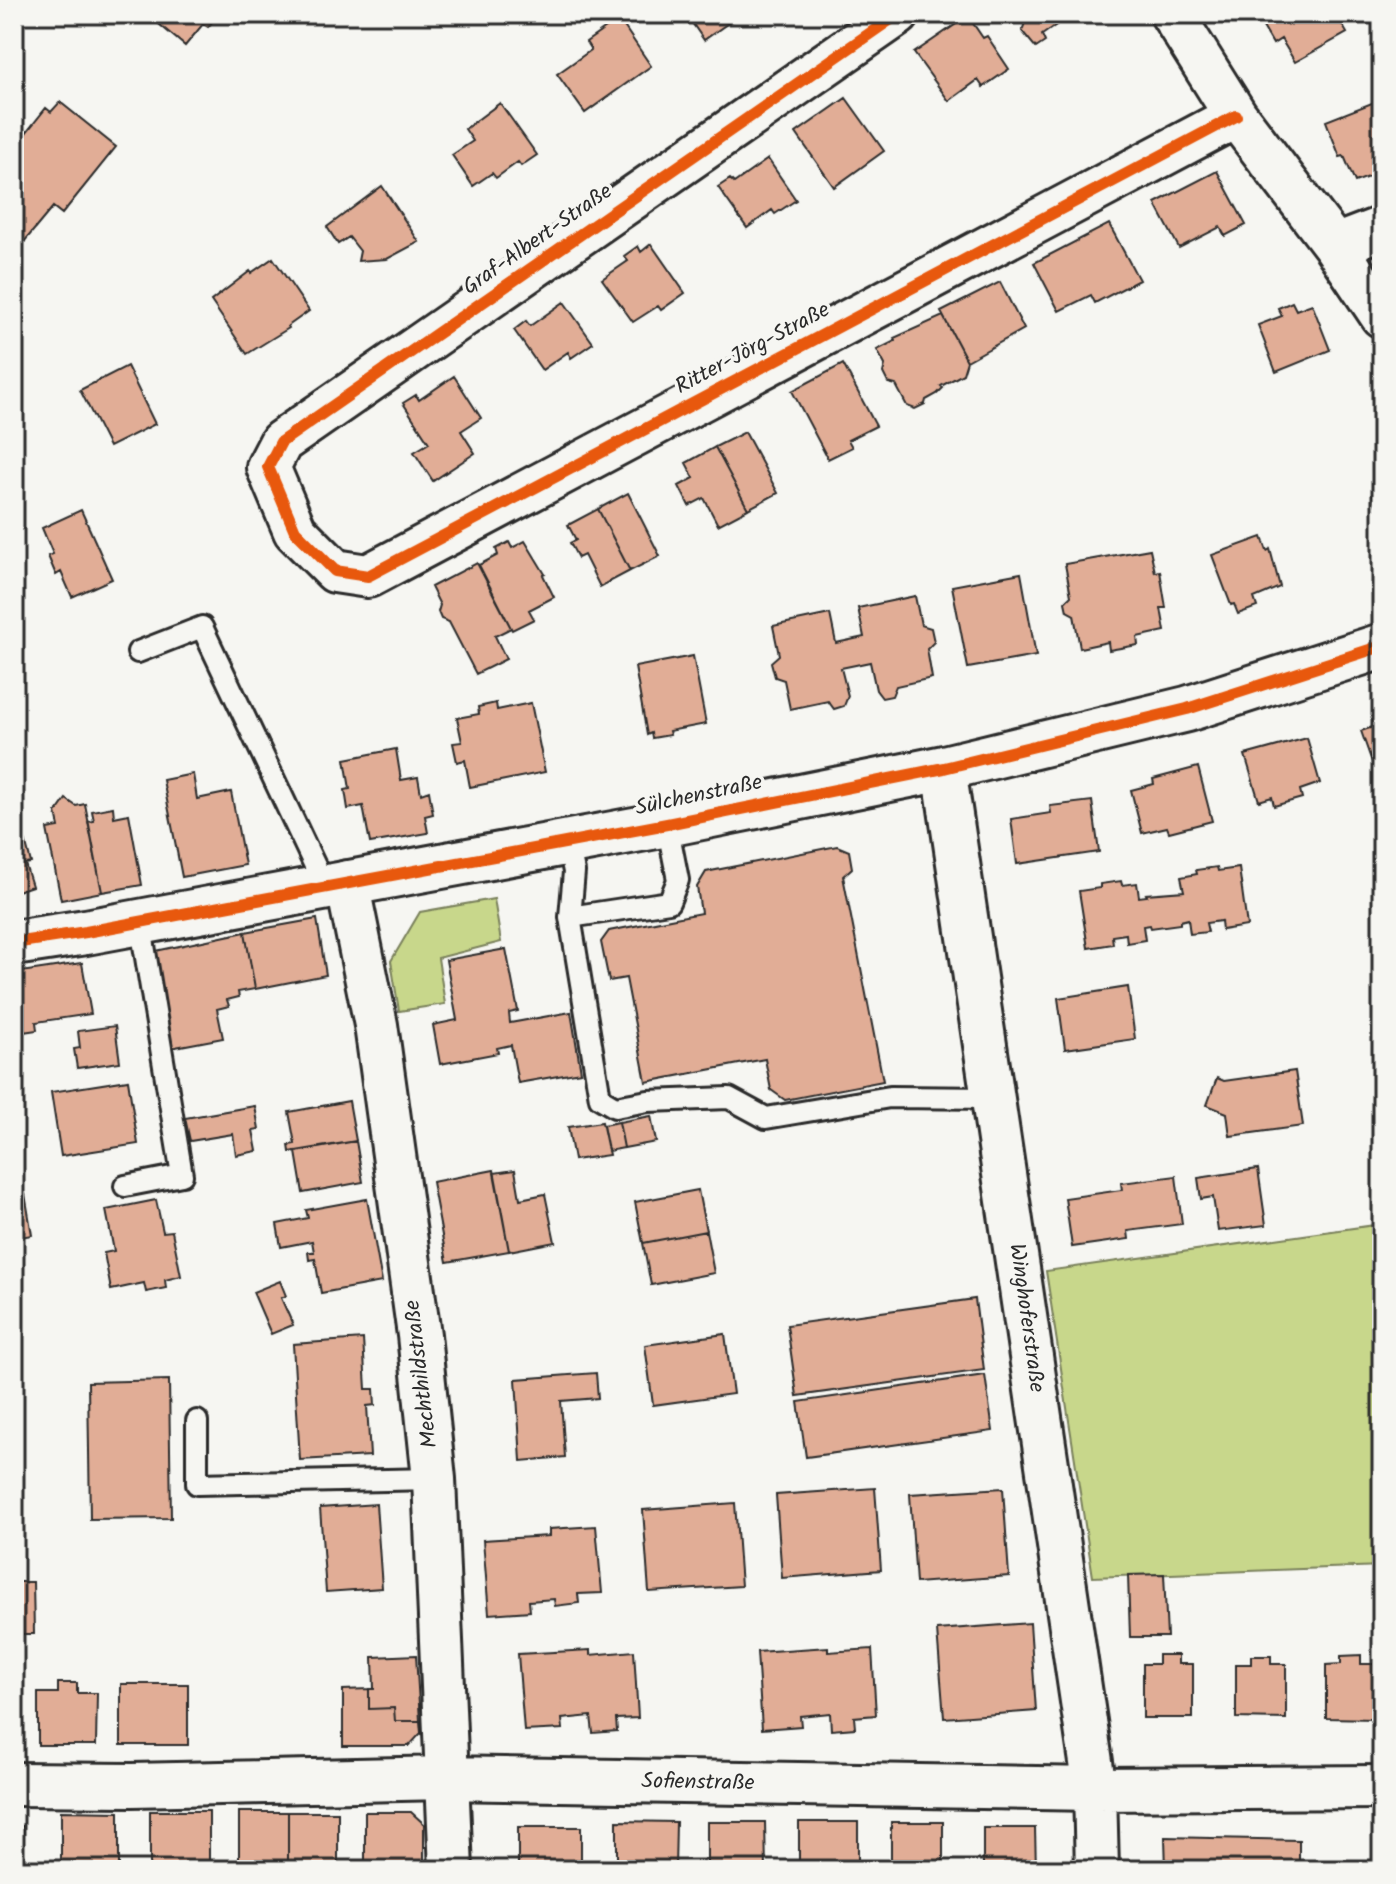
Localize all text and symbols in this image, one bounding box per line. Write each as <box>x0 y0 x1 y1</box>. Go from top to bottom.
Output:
street label: Graf-Albert-Straße <box>456 175 620 305</box>
street label: Ritter-Jörg-Straße <box>669 293 837 405</box>
street label: Sülchenstraße <box>632 765 766 827</box>
street label: Winghoferstraße <box>998 1241 1054 1395</box>
street label: Mechthildstraße <box>396 1298 448 1450</box>
street label: Sofienstraße <box>641 1765 755 1801</box>

